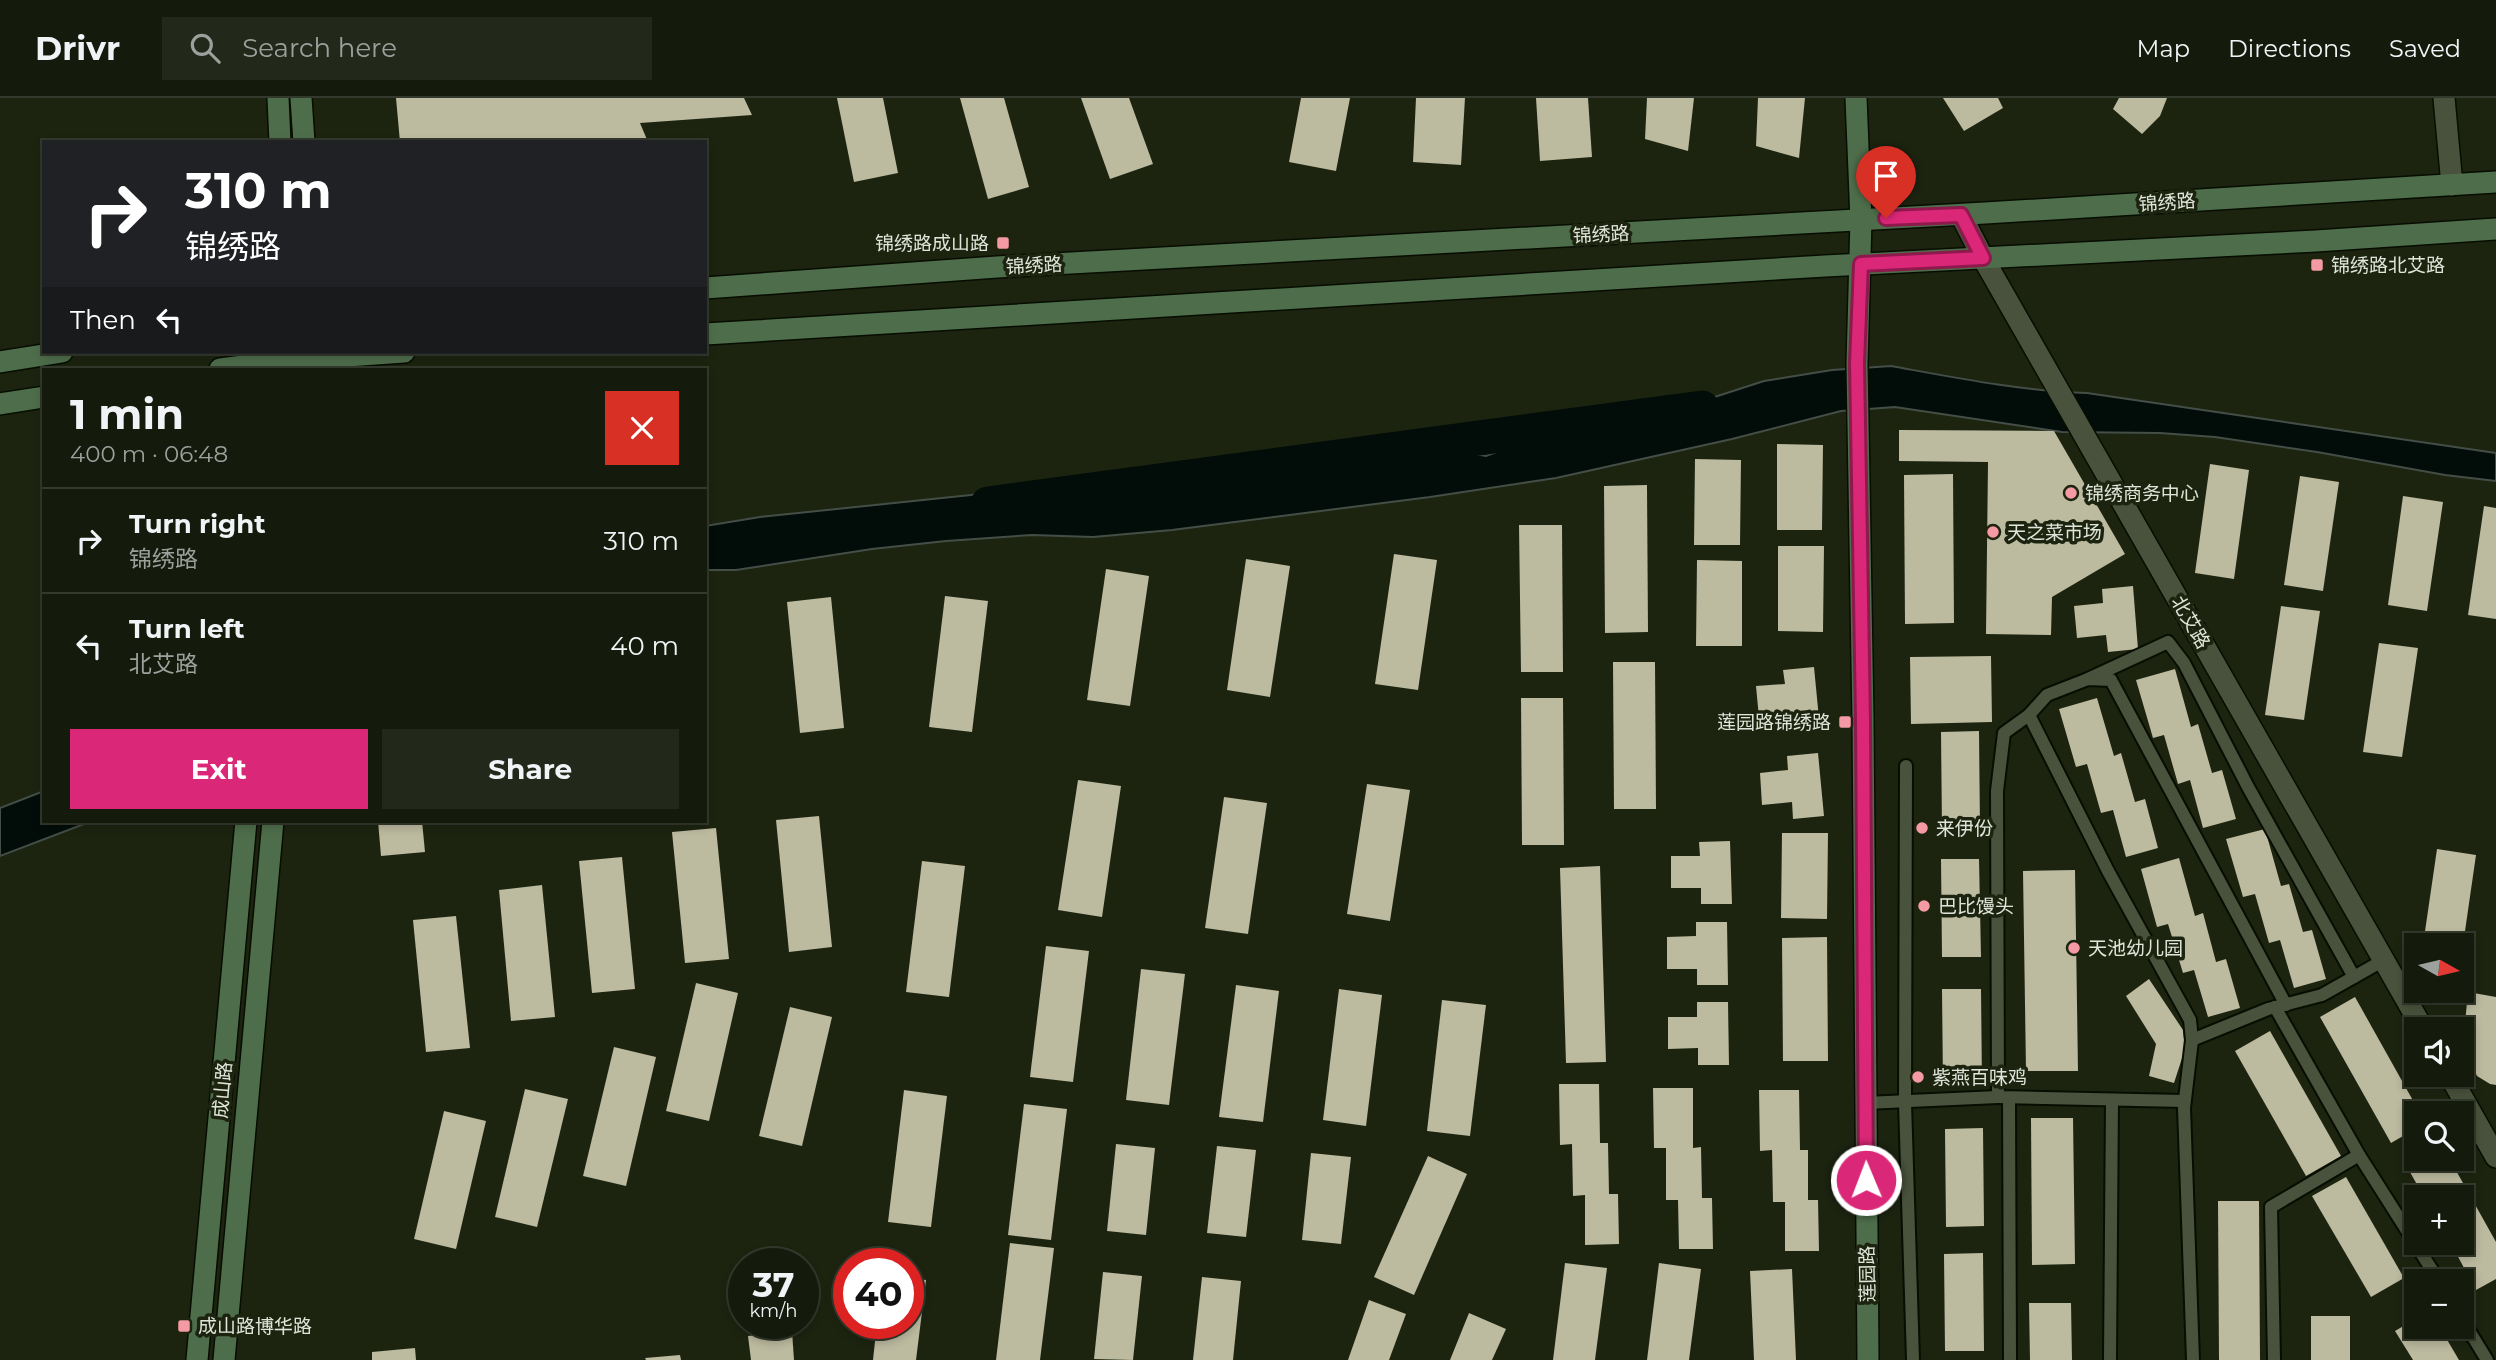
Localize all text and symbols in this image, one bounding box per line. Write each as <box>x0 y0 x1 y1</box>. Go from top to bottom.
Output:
search box <box>162 17 652 80</box>
text: Drivr <box>35 28 120 68</box>
icon: search <box>186 29 224 67</box>
text: Search here <box>242 32 397 64</box>
text: Map <box>2137 34 2190 63</box>
text: Directions <box>2228 34 2351 63</box>
text: Saved <box>2389 34 2461 63</box>
pin <box>1856 146 1916 218</box>
icon: arrive <box>1867 157 1905 195</box>
text: 310 m <box>185 161 332 220</box>
icon: right <box>70 168 161 259</box>
street label: 锦绣路 <box>2138 189 2196 216</box>
street label: 锦绣路 <box>1572 222 1630 247</box>
text: 锦绣路 <box>185 227 281 266</box>
place label: 锦绣路成山路 <box>875 232 989 255</box>
marker: 锦绣路成山路 <box>995 235 1011 251</box>
street label: 锦绣路 <box>1005 253 1063 278</box>
place label: 锦绣路北艾路 <box>2331 254 2445 277</box>
marker: 锦绣路北艾路 <box>2309 257 2325 273</box>
icon: left <box>150 301 188 339</box>
text: Then <box>70 304 136 336</box>
text: 1 min <box>70 388 184 440</box>
button: close <box>605 391 679 465</box>
text: 400 m · 06:48 <box>70 440 228 468</box>
place label: 锦绣商务中心 <box>2085 482 2199 505</box>
marker: 锦绣商务中心 <box>2063 485 2079 501</box>
text: Turn right <box>129 508 265 540</box>
place label: 天之菜市场 <box>2007 521 2102 544</box>
icon: right <box>70 522 108 560</box>
marker: 天之菜市场 <box>1985 524 2001 540</box>
text: 310 m <box>603 525 679 557</box>
text: 锦绣路 <box>129 545 198 573</box>
street label: 北艾路 <box>2166 592 2215 653</box>
text: Turn left <box>129 613 245 645</box>
icon: left <box>70 627 108 665</box>
text: 40 m <box>610 630 679 662</box>
text: 北艾路 <box>129 650 198 678</box>
place label: 莲园路锦绣路 <box>1717 711 1831 734</box>
marker: 莲园路锦绣路 <box>1837 714 1853 730</box>
button: Exit <box>70 729 368 809</box>
button: Share <box>382 729 679 809</box>
place label: 来伊份 <box>1936 817 1993 840</box>
marker: 来伊份 <box>1914 820 1930 836</box>
place label: 巴比馒头 <box>1938 895 2014 918</box>
marker: 巴比馒头 <box>1916 898 1932 914</box>
north arrow <box>2404 933 2474 1003</box>
map controls <box>2404 933 2474 1339</box>
place label: 天池幼儿园 <box>2088 937 2183 960</box>
marker: 天池幼儿园 <box>2066 940 2082 956</box>
button: sound <box>2404 1017 2474 1087</box>
street label: 成山路 <box>209 1061 236 1119</box>
place label: 紫燕百味鸡 <box>1932 1066 2027 1089</box>
marker: 紫燕百味鸡 <box>1910 1069 1926 1085</box>
button: search <box>2404 1101 2474 1171</box>
position arrow <box>1829 1143 1903 1217</box>
button: + <box>2404 1185 2474 1255</box>
street label: 莲园路 <box>1856 1245 1879 1303</box>
speed limit sign: 40 <box>833 1248 924 1339</box>
text: 37 <box>752 1263 795 1306</box>
button: − <box>2404 1269 2474 1339</box>
text: km/h <box>749 1300 798 1322</box>
place label: 成山路博华路 <box>198 1315 312 1338</box>
marker: 成山路博华路 <box>176 1318 192 1334</box>

